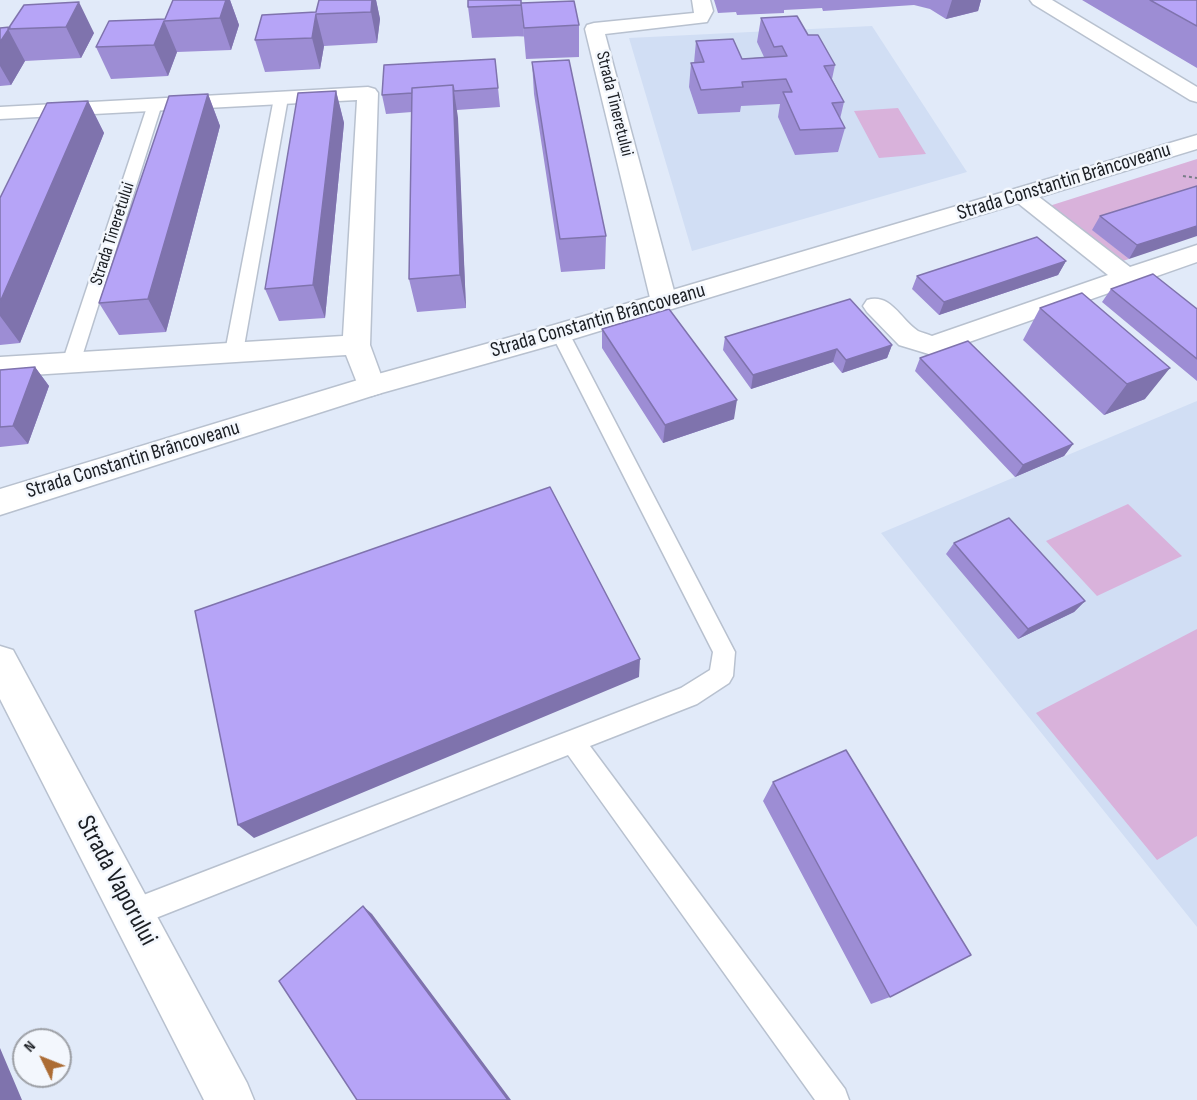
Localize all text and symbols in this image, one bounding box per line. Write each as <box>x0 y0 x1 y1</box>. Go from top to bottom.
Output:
street label: Strada Tineretului <box>591 49 637 159</box>
street label: Strada Constantin Brâncoveanu <box>954 138 1174 226</box>
street label: Strada Tineretului <box>86 180 140 288</box>
street label: Strada Constantin Brâncoveanu <box>488 278 708 364</box>
street label: Strada Constantin Brâncoveanu <box>23 416 243 504</box>
street label: Strada Vaporului <box>69 811 163 951</box>
north arrow <box>12 1028 72 1088</box>
text: N <box>20 1037 40 1056</box>

